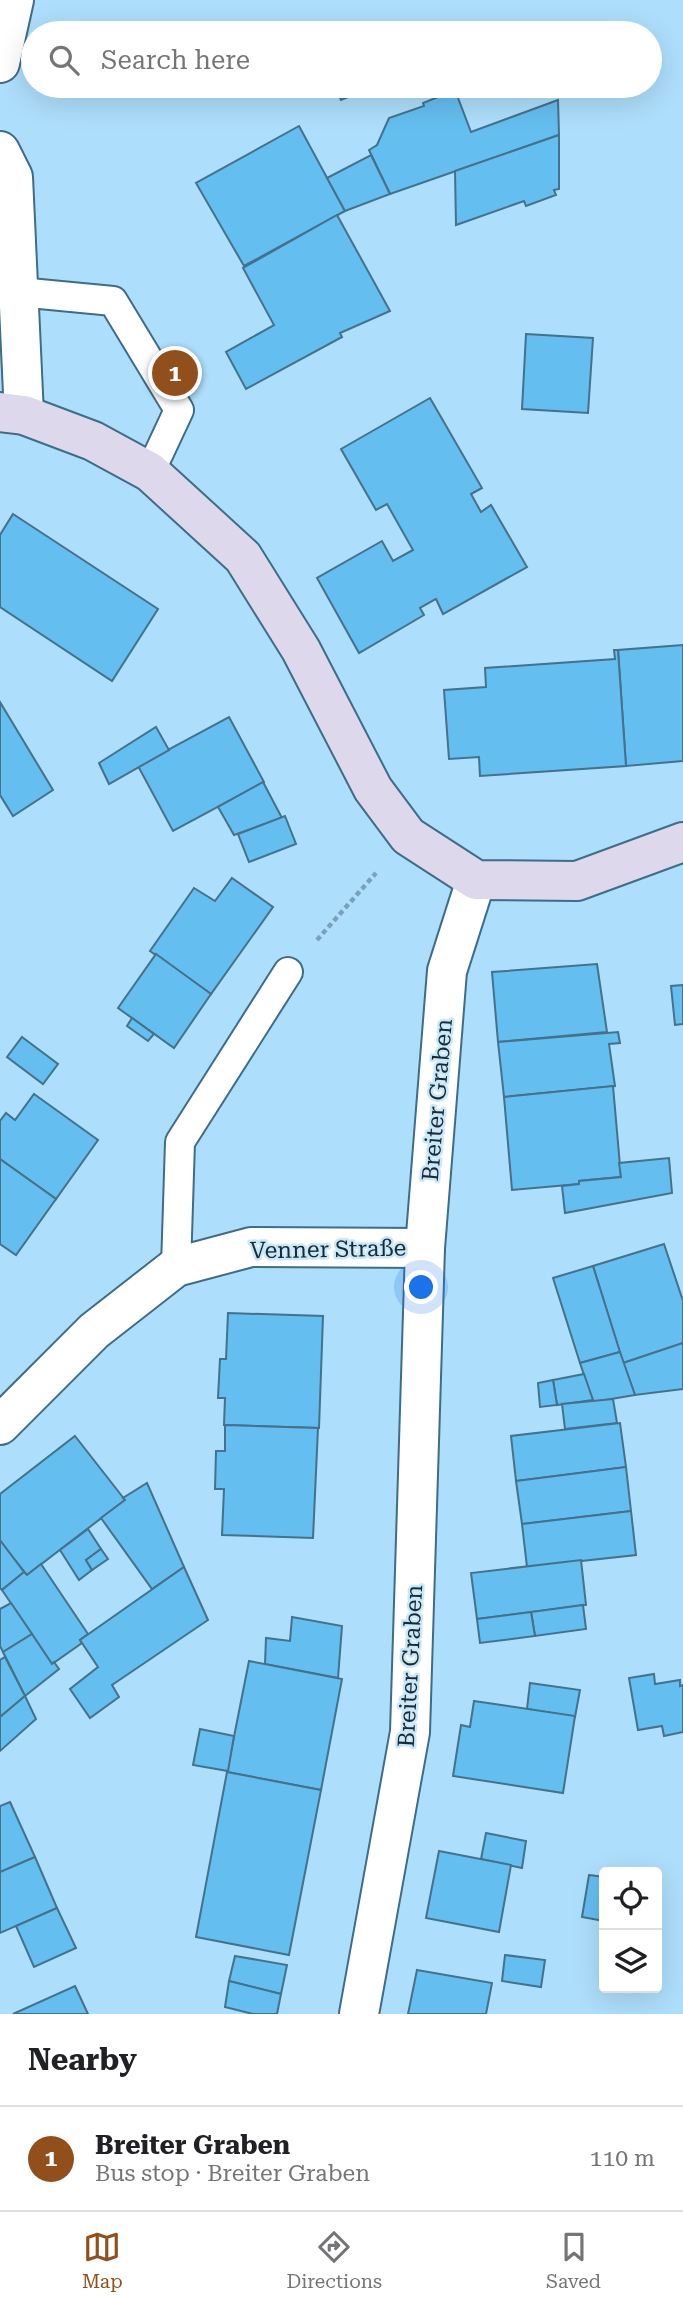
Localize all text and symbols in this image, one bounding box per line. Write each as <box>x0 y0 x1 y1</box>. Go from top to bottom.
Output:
search box <box>21 21 662 98</box>
icon: search <box>45 41 83 79</box>
text: Search here <box>101 45 250 75</box>
pin: 1 <box>152 347 198 399</box>
street label: Breiter Graben <box>417 1018 458 1182</box>
street label: Venner Straße <box>250 1235 406 1264</box>
your location <box>404 1270 438 1304</box>
street label: Breiter Graben <box>393 1584 428 1748</box>
map controls <box>599 1867 662 1993</box>
button: locate <box>599 1867 662 1930</box>
button: layers <box>599 1930 662 1993</box>
text: Nearby <box>28 2042 137 2077</box>
text: Breiter Graben <box>95 2130 290 2160</box>
text: 1 <box>45 2145 57 2172</box>
text: 110 m <box>590 2145 655 2172</box>
text: Bus stop · Breiter Graben <box>95 2160 370 2187</box>
tab: Map <box>82 2228 123 2293</box>
tab: Directions <box>286 2228 382 2293</box>
tab: Saved <box>546 2228 601 2293</box>

